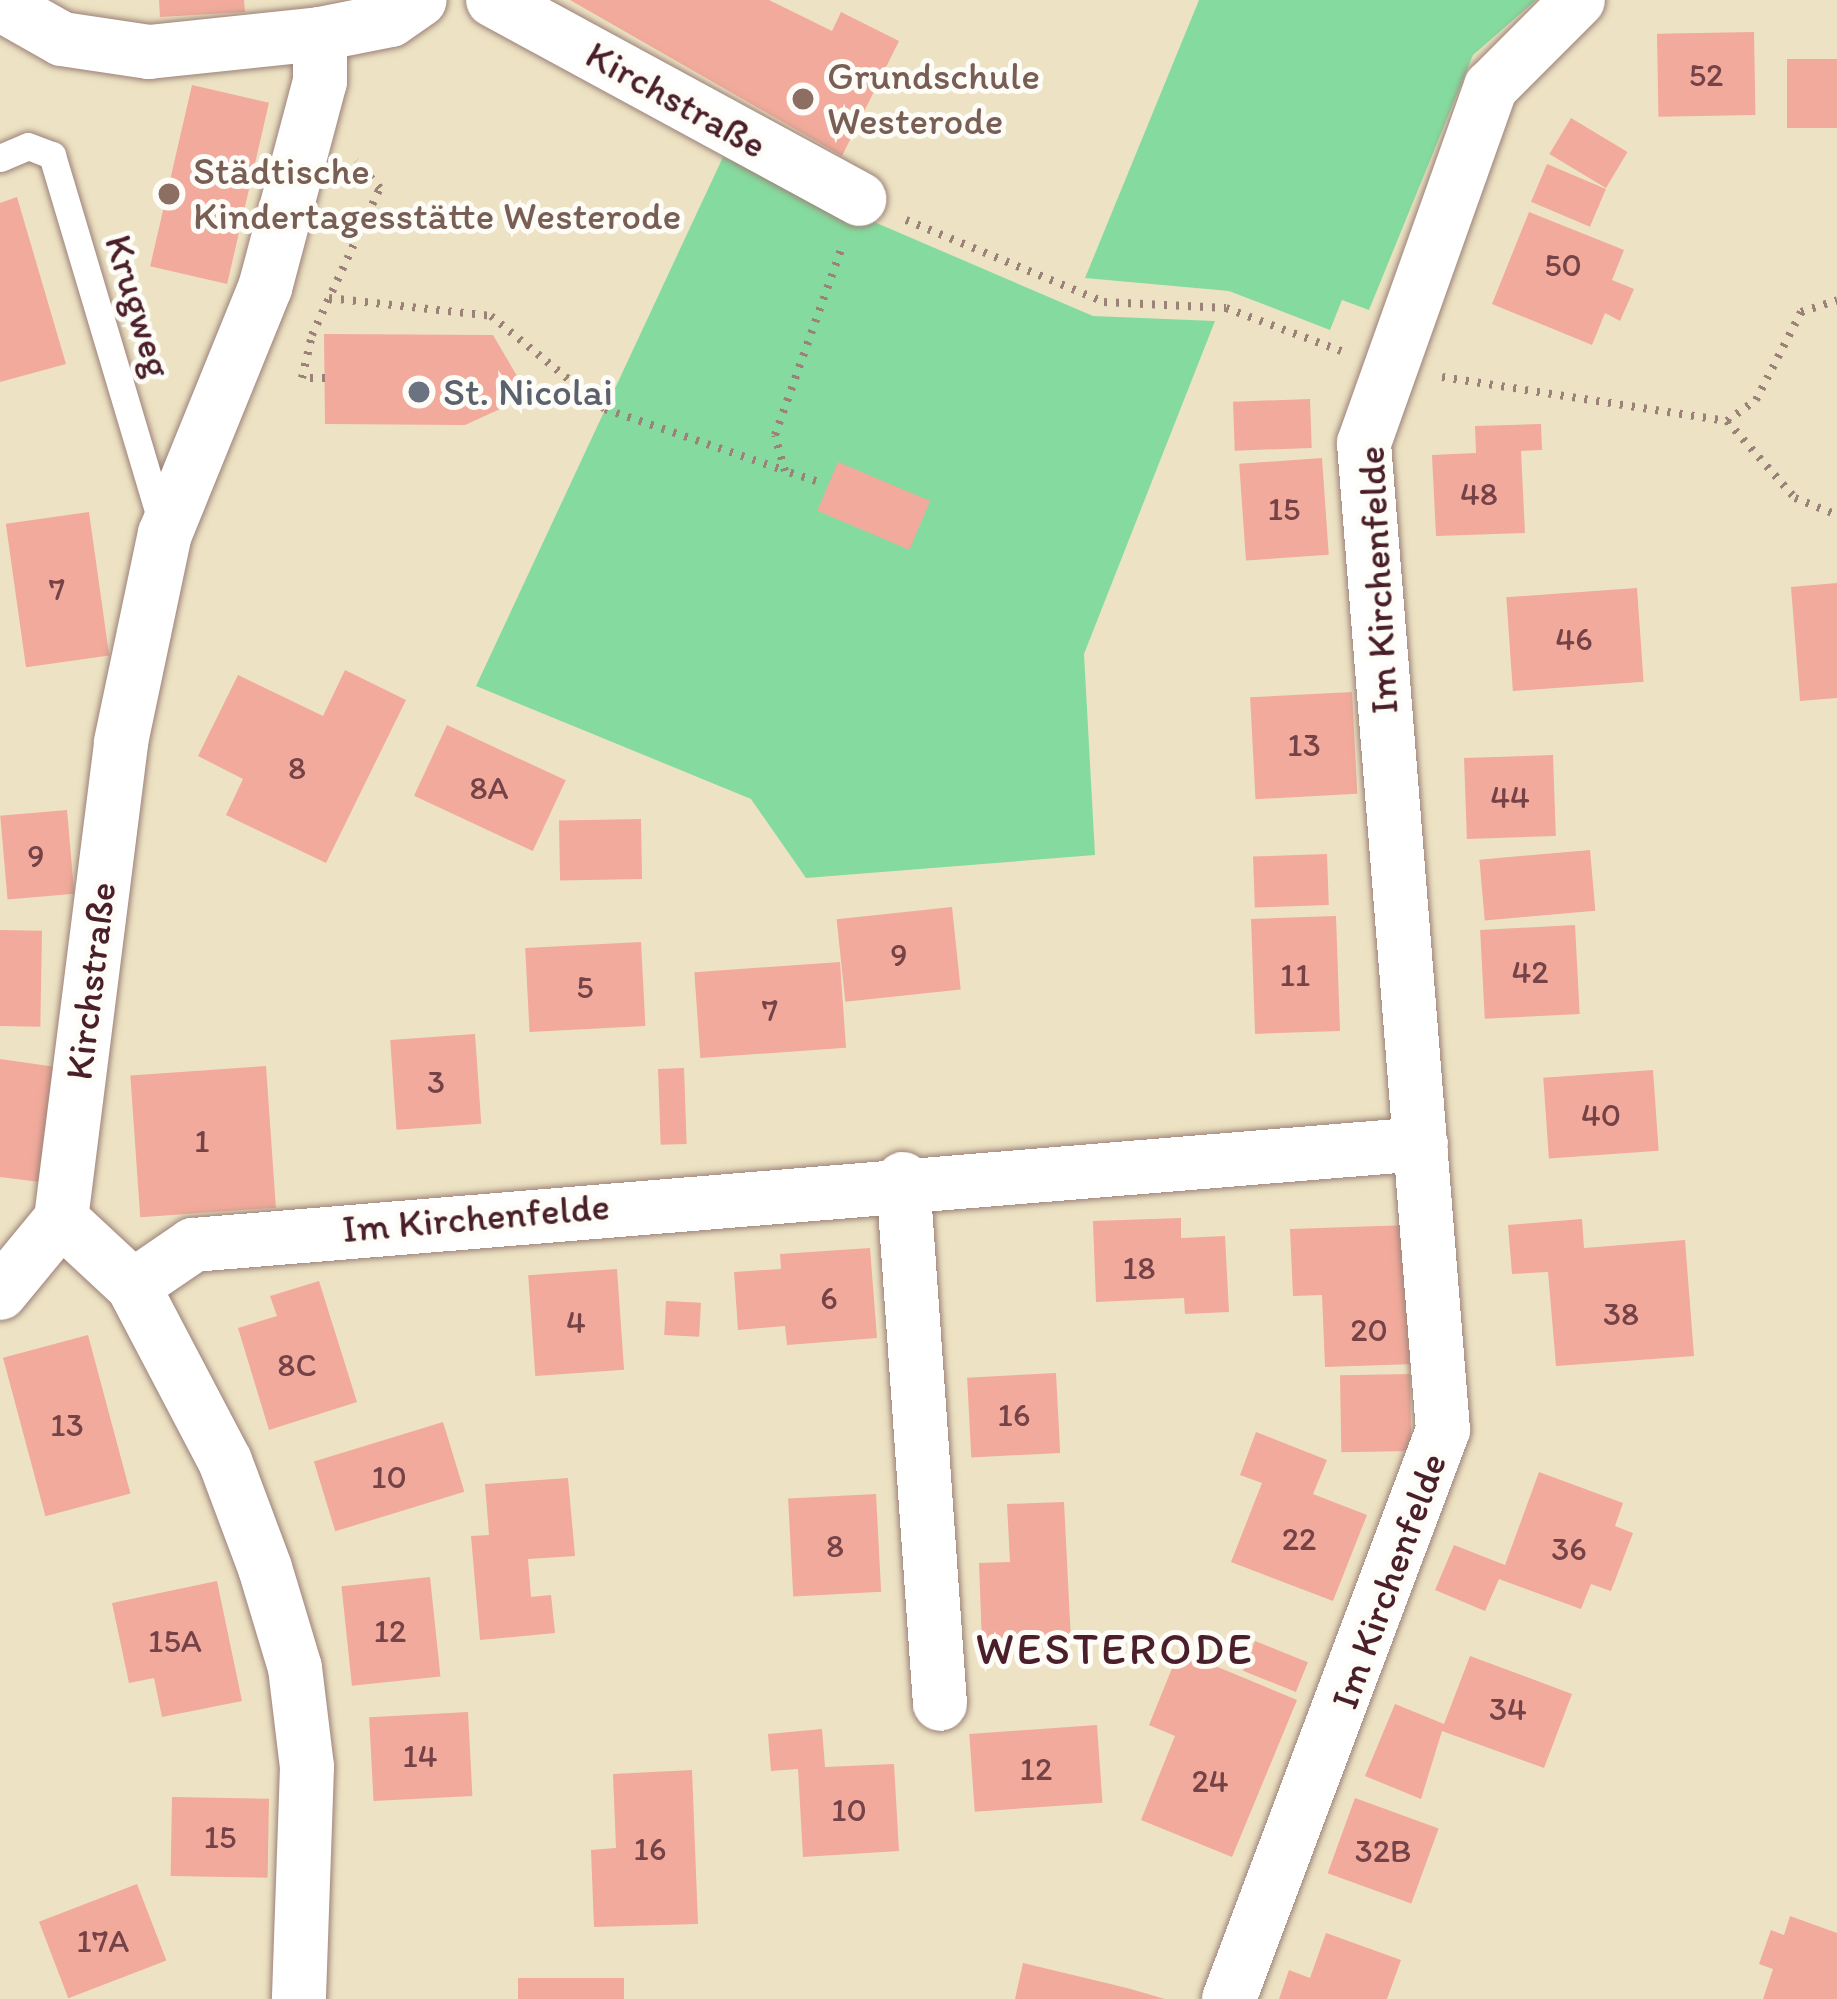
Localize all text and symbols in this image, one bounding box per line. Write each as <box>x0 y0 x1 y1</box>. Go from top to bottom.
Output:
street label: Kirchstraße <box>578 31 774 169</box>
place label: Grundschule Westerode <box>827 54 1040 145</box>
house number: 52 <box>1689 55 1723 95</box>
marker: Grundschule Westerode <box>790 86 816 112</box>
place label: Städtische Kindertagesstätte Westerode <box>193 149 679 240</box>
marker: Städtische Kindertagesstätte Westerode <box>156 181 182 207</box>
street label: Krugweg <box>94 229 182 383</box>
house number: 50 <box>1544 245 1582 285</box>
place label: St. Nicolai <box>443 369 614 415</box>
marker: St. Nicolai <box>406 379 432 405</box>
street label: Im Kirchenfelde <box>1348 444 1408 716</box>
house number: 48 <box>1460 474 1498 514</box>
house number: 15 <box>1268 489 1300 529</box>
house number: 7 <box>49 569 65 609</box>
house number: 46 <box>1555 619 1593 659</box>
house number: 13 <box>1287 725 1321 765</box>
house number: 8 <box>288 748 306 788</box>
house number: 8A <box>469 768 509 808</box>
house number: 44 <box>1490 777 1530 817</box>
house number: 9 <box>27 836 45 876</box>
street label: Kirchstraße <box>56 879 126 1083</box>
house number: 9 <box>890 935 908 975</box>
house number: 42 <box>1511 952 1549 992</box>
house number: 11 <box>1280 955 1310 995</box>
house number: 5 <box>576 967 594 1007</box>
house number: 7 <box>762 990 778 1030</box>
house number: 3 <box>427 1062 445 1102</box>
house number: 40 <box>1581 1095 1621 1135</box>
house number: 1 <box>194 1121 210 1161</box>
street label: Im Kirchenfelde <box>339 1183 613 1253</box>
house number: 18 <box>1122 1248 1156 1288</box>
house number: 6 <box>820 1278 838 1318</box>
house number: 38 <box>1603 1294 1639 1334</box>
house number: 4 <box>566 1302 586 1342</box>
house number: 20 <box>1350 1310 1388 1350</box>
house number: 8C <box>277 1345 317 1385</box>
house number: 16 <box>998 1395 1030 1435</box>
house number: 13 <box>50 1405 84 1445</box>
street label: Im Kirchenfelde <box>1321 1446 1457 1716</box>
house number: 10 <box>371 1457 407 1497</box>
house number: 22 <box>1282 1519 1316 1559</box>
house number: 8 <box>826 1526 844 1566</box>
house number: 36 <box>1551 1529 1587 1569</box>
house number: 12 <box>374 1611 406 1651</box>
house number: 15A <box>148 1621 202 1661</box>
district label: WESTERODE <box>975 1622 1255 1676</box>
house number: 34 <box>1489 1689 1527 1729</box>
house number: 14 <box>402 1736 438 1776</box>
house number: 12 <box>1020 1749 1052 1789</box>
house number: 24 <box>1191 1761 1229 1801</box>
house number: 10 <box>831 1790 867 1830</box>
house number: 15 <box>204 1817 236 1857</box>
house number: 16 <box>634 1829 666 1869</box>
house number: 32B <box>1355 1831 1411 1871</box>
house number: 17A <box>77 1921 129 1961</box>

